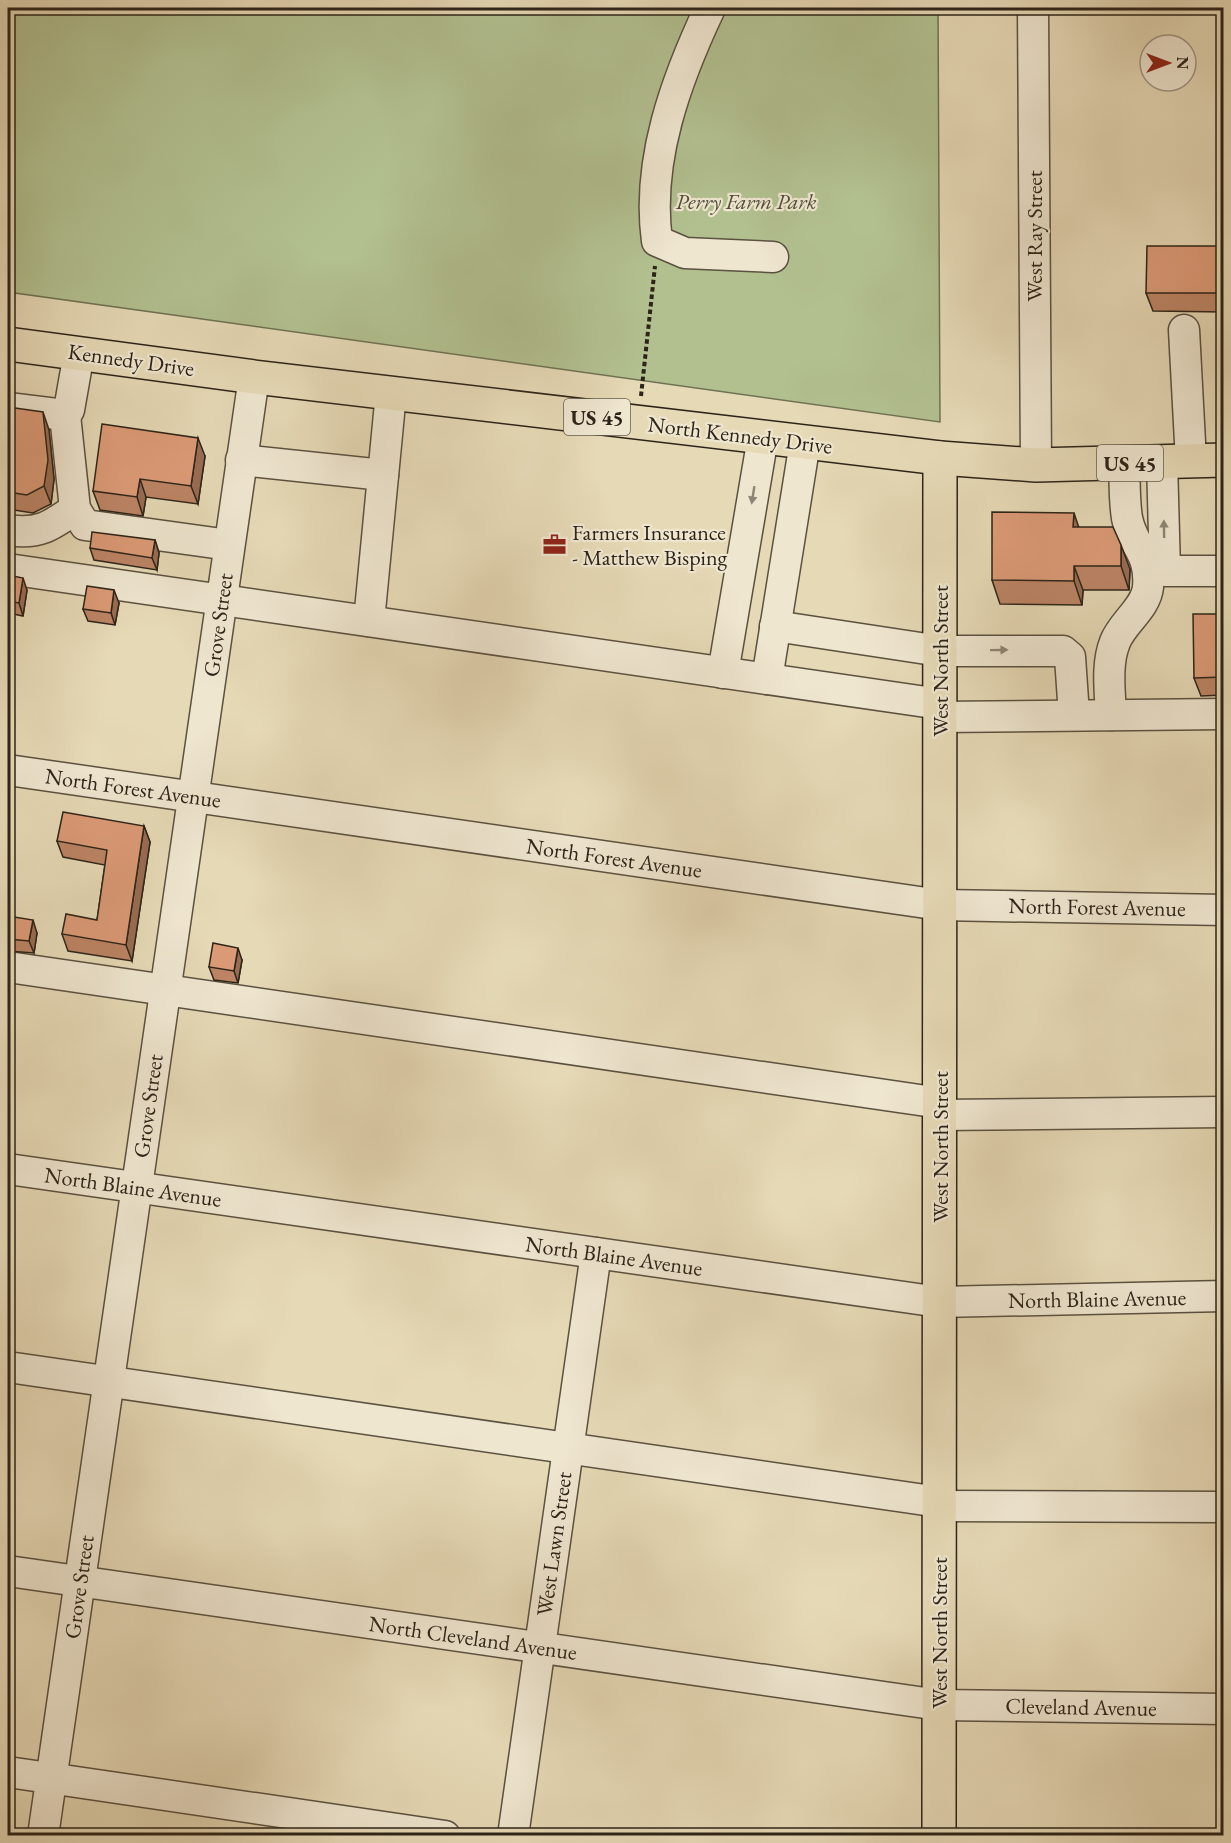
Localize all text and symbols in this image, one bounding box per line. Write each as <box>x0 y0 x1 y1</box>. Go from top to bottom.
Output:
north arrow <box>1138 33 1198 93</box>
text: N <box>1172 57 1193 70</box>
street label: West Ray Street <box>1020 170 1049 302</box>
park label: Perry Farm Park <box>676 187 817 216</box>
street label: Kennedy Drive <box>66 337 196 383</box>
road number: US 45 <box>564 399 630 435</box>
street label: North Kennedy Drive <box>646 409 834 461</box>
road number: US 45 <box>1097 445 1163 481</box>
one-way arrow <box>748 485 757 504</box>
place label: Farmers Insurance - Matthew Bisping <box>572 518 728 572</box>
one-way arrow <box>1159 520 1169 539</box>
office icon: Farmers Insurance - Matthew Bisping <box>541 532 567 558</box>
street label: Grove Street <box>196 571 240 679</box>
street label: West North Street <box>926 585 955 737</box>
one-way arrow <box>989 646 1008 655</box>
street label: North Forest Avenue <box>43 761 223 815</box>
street label: North Forest Avenue <box>524 831 704 885</box>
street label: North Forest Avenue <box>1008 891 1186 923</box>
street label: Grove Street <box>126 1052 170 1160</box>
street label: West North Street <box>926 1071 955 1223</box>
street label: North Blaine Avenue <box>43 1160 224 1214</box>
street label: North Blaine Avenue <box>524 1229 705 1283</box>
street label: North Blaine Avenue <box>1008 1283 1187 1315</box>
street label: West Lawn Street <box>530 1470 578 1618</box>
street label: Grove Street <box>57 1533 101 1641</box>
street label: West North Street <box>925 1557 954 1709</box>
street label: North Cleveland Avenue <box>367 1609 579 1667</box>
street label: Cleveland Avenue <box>1005 1691 1157 1723</box>

